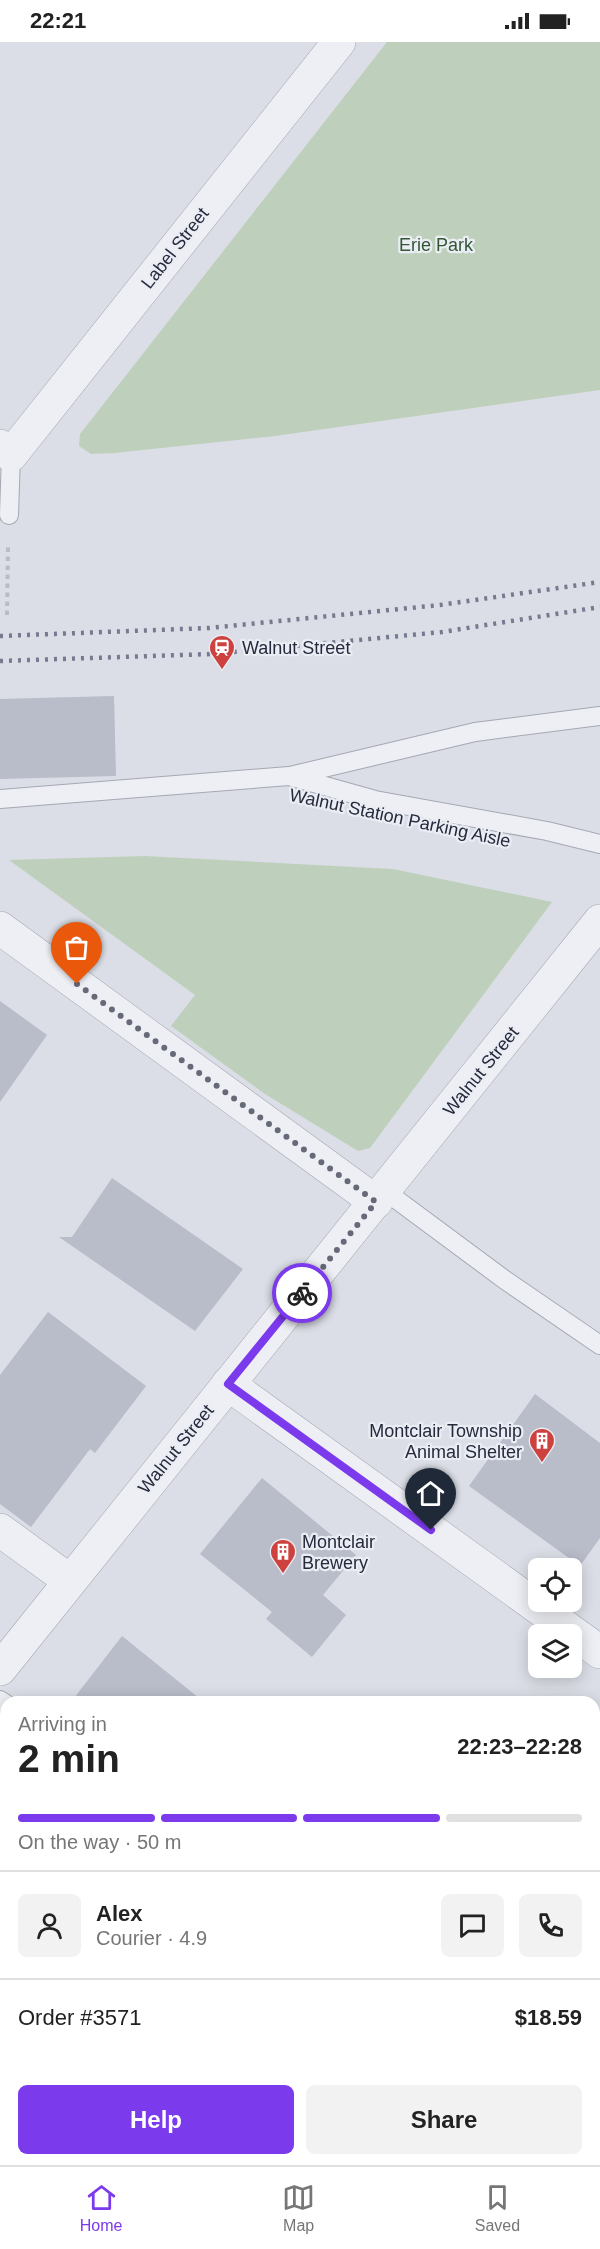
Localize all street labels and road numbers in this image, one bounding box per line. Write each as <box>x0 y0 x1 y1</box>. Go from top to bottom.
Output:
street label: Label Street <box>137 204 213 292</box>
street label: Walnut Station Parking Aisle <box>288 785 512 851</box>
street label: Walnut Street <box>439 1023 523 1119</box>
street label: Walnut Street <box>134 1401 218 1497</box>

